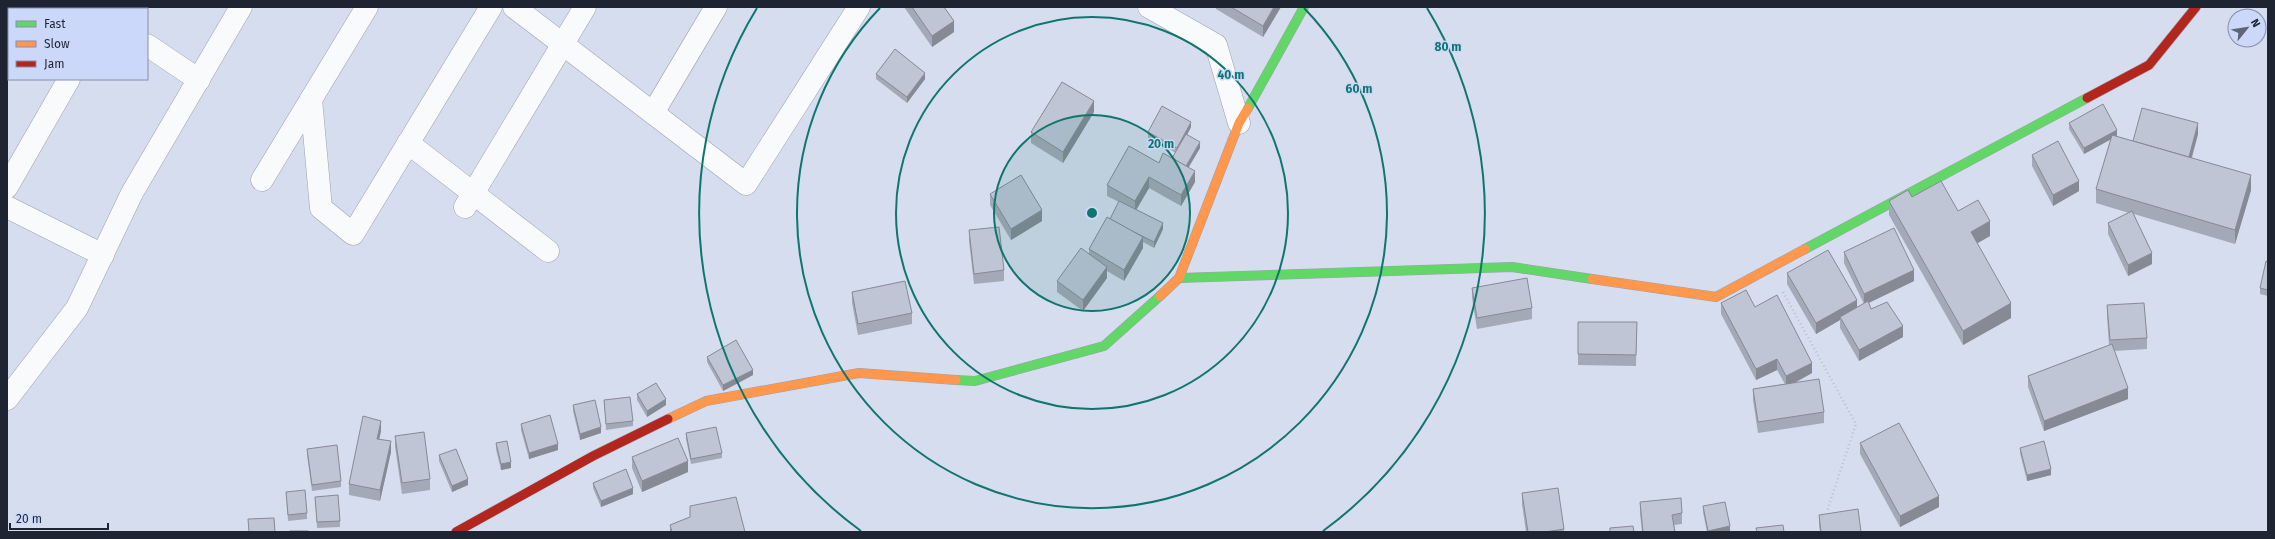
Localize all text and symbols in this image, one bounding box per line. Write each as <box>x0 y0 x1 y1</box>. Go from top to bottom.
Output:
legend <box>8 8 148 80</box>
north arrow <box>2227 8 2267 48</box>
text: Fast <box>44 17 66 31</box>
text: N <box>2248 17 2263 30</box>
text: Slow <box>44 37 70 51</box>
text: 80 m <box>1435 40 1461 54</box>
text: Jam <box>44 57 64 71</box>
text: 40 m <box>1218 68 1244 82</box>
text: 60 m <box>1346 82 1372 96</box>
text: 20 m <box>1148 137 1174 151</box>
centre of rings <box>1085 206 1099 220</box>
scale bar <box>10 505 108 531</box>
text: 20 m <box>16 512 42 526</box>

